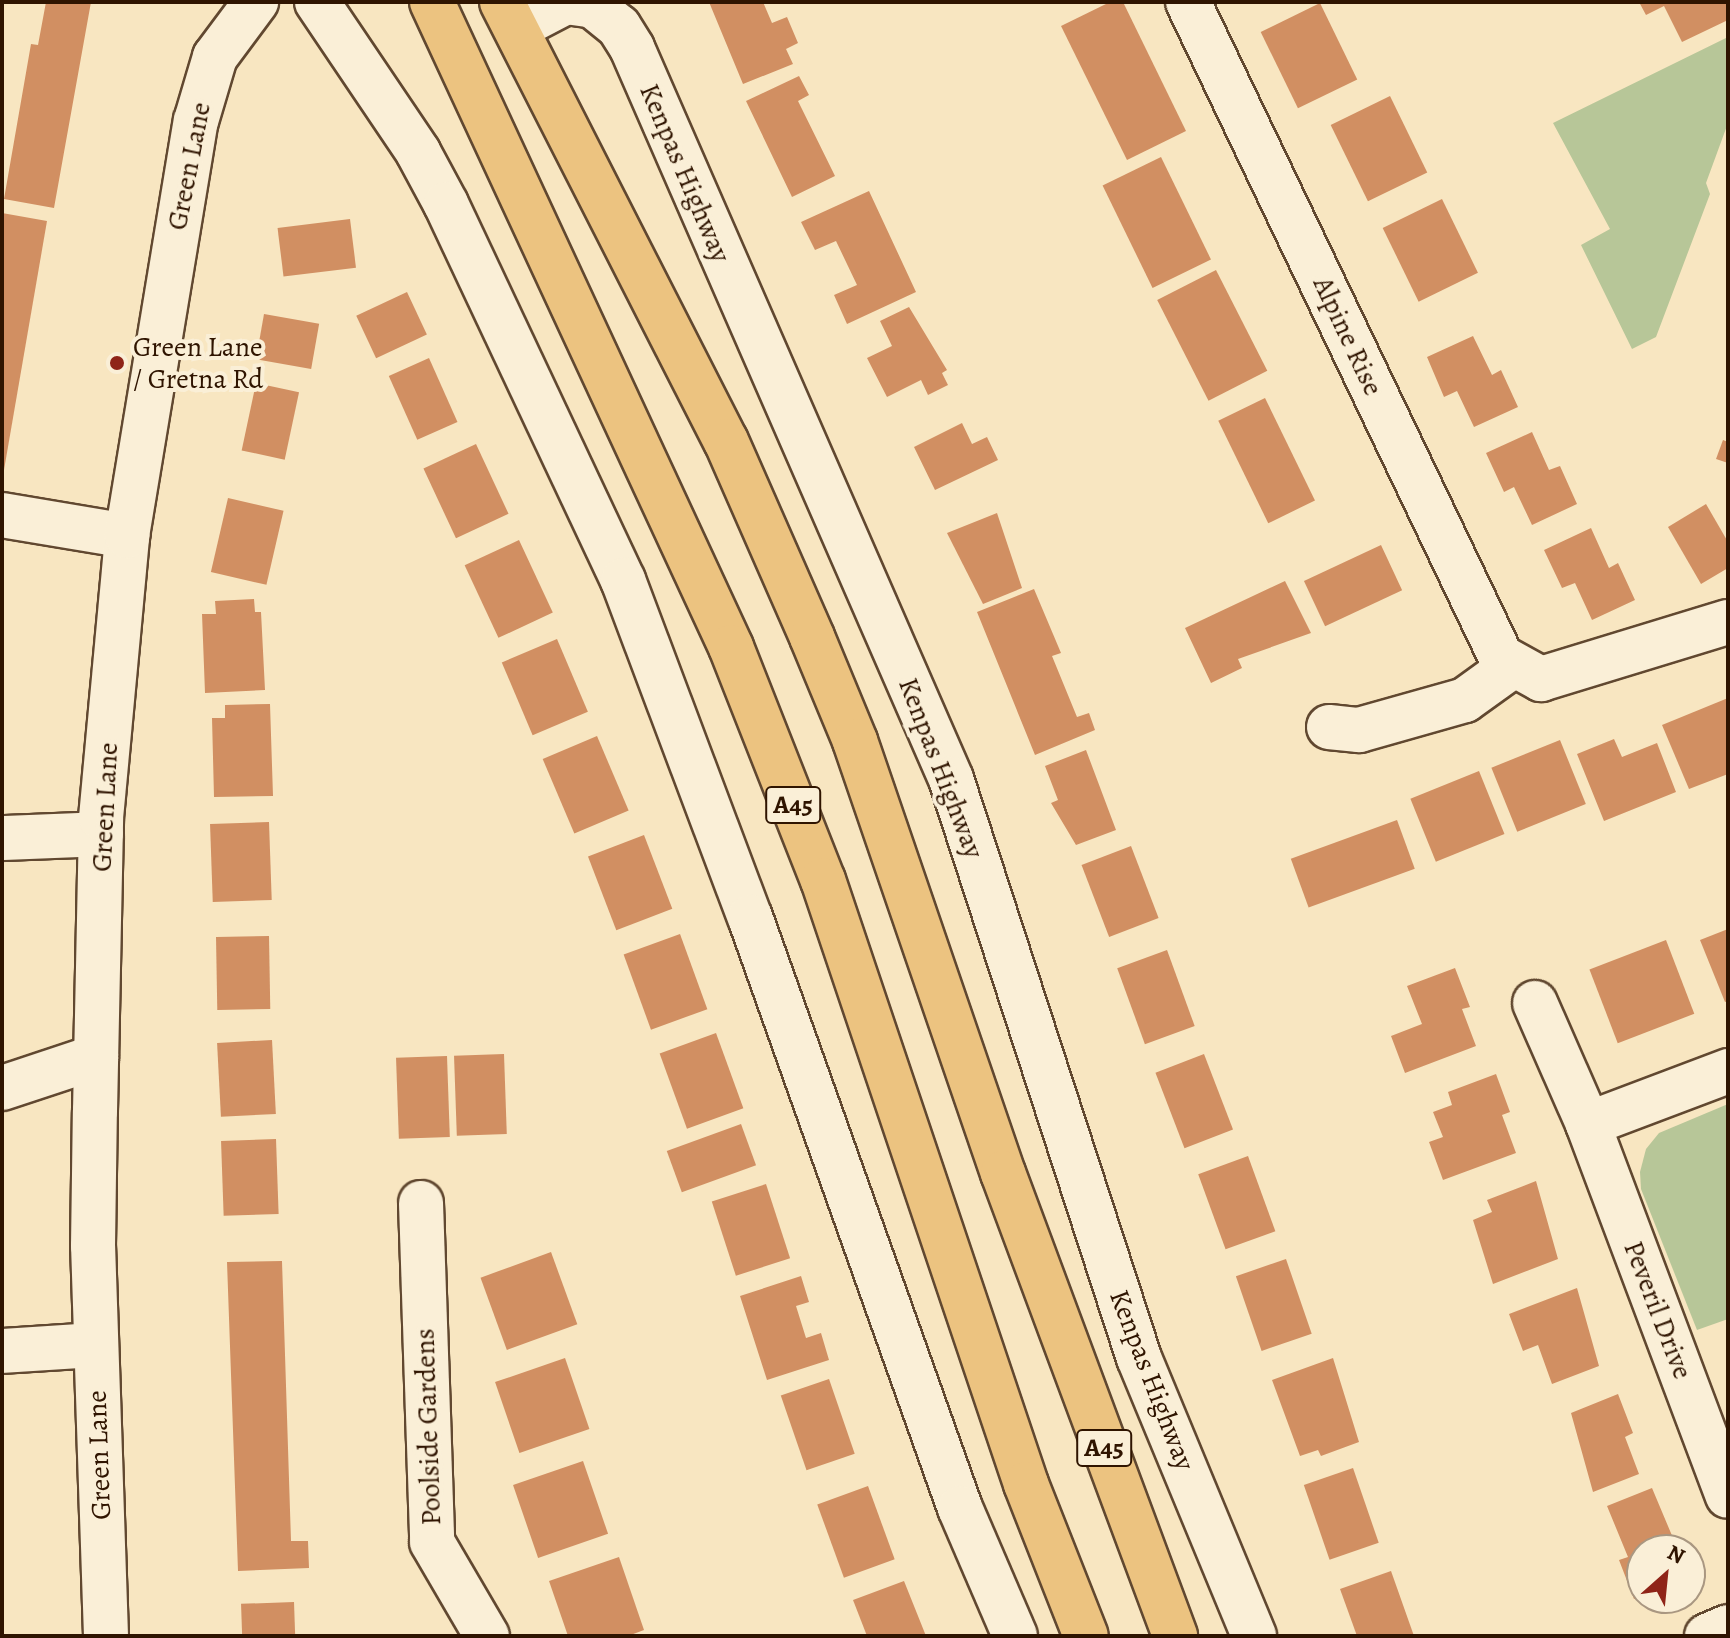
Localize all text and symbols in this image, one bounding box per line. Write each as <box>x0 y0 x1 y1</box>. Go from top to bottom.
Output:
street label: Kenpas Highway <box>632 79 738 267</box>
street label: Green Lane <box>160 99 218 233</box>
street label: Alpine Rise <box>1306 271 1390 401</box>
place label: Green Lane / Gretna Rd <box>133 330 263 396</box>
marker: Green Lane / Gretna Rd <box>108 354 126 372</box>
street label: Kenpas Highway <box>891 673 991 863</box>
street label: Green Lane <box>85 741 125 873</box>
road number: A45 <box>765 783 821 827</box>
street label: Peveril Drive <box>1616 1236 1700 1384</box>
street label: Kenpas Highway <box>1102 1285 1202 1475</box>
street label: Poolside Gardens <box>408 1328 448 1526</box>
street label: Green Lane <box>80 1390 118 1520</box>
road number: A45 <box>1076 1426 1132 1470</box>
north arrow <box>1626 1534 1706 1614</box>
text: N <box>1662 1537 1690 1571</box>

